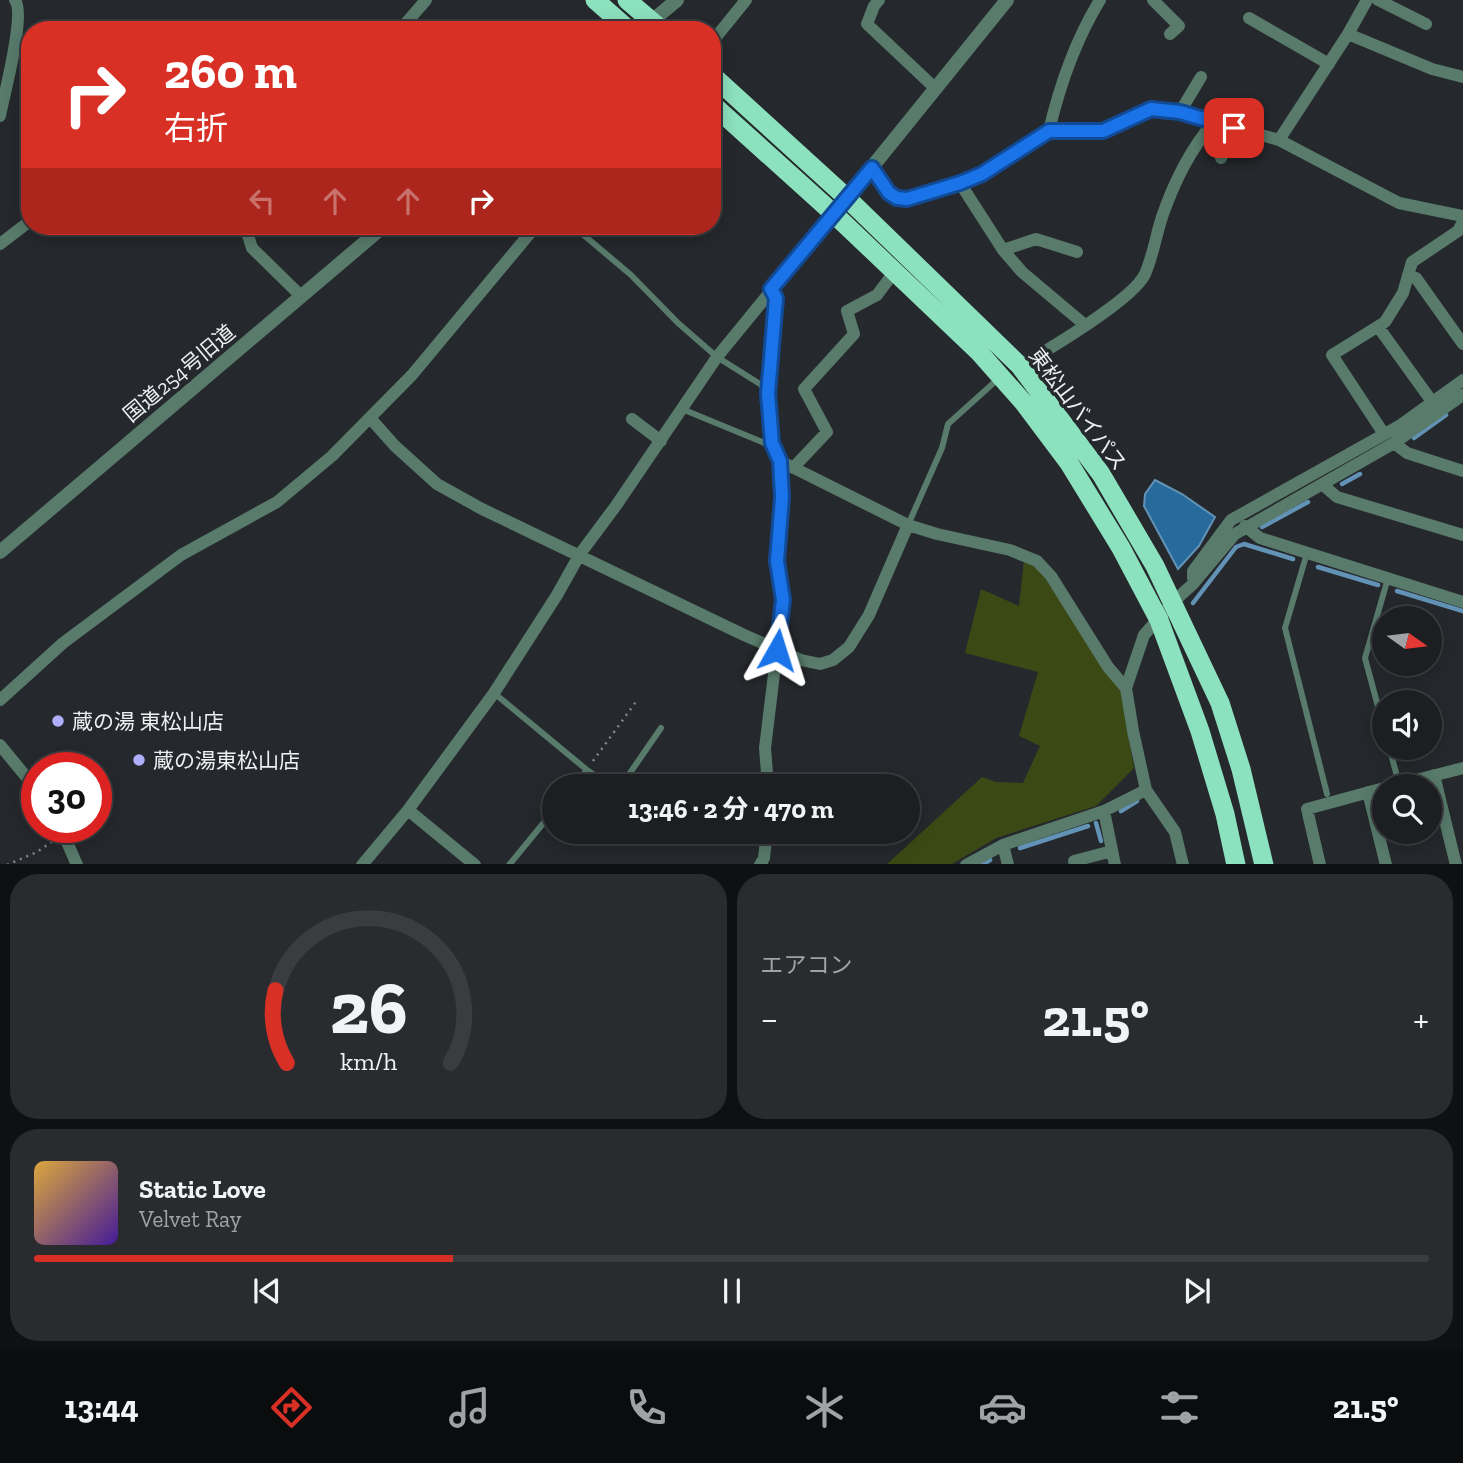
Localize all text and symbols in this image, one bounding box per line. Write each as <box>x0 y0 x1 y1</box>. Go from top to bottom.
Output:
text: 260 m <box>164 42 297 101</box>
icon: right <box>49 49 140 140</box>
pin <box>1204 98 1264 158</box>
text: 右折 <box>164 109 228 147</box>
icon: arrive <box>1215 109 1253 147</box>
icon: left <box>243 182 281 220</box>
icon: ahead <box>316 182 354 220</box>
icon: ahead <box>389 182 427 220</box>
icon: right <box>462 182 500 220</box>
street label: 国道254号旧道 <box>118 319 240 427</box>
street label: 東松山バイパス <box>1024 343 1132 475</box>
north arrow <box>1372 606 1442 676</box>
map controls <box>1372 606 1442 844</box>
position arrow <box>740 613 814 687</box>
button: sound <box>1372 690 1442 760</box>
place label: 蔵の湯 東松山店 <box>72 709 224 734</box>
marker: 蔵の湯 東松山店 <box>50 713 66 729</box>
place label: 蔵の湯東松山店 <box>153 748 300 773</box>
speed limit sign: 30 <box>21 752 112 843</box>
marker: 蔵の湯東松山店 <box>131 752 147 768</box>
button: search <box>1372 774 1442 844</box>
text: 13:46 · 2 分 · 470 m <box>628 793 834 825</box>
text: エアコン <box>761 951 853 979</box>
text: 26 <box>329 964 407 1052</box>
text: 21.5° <box>1042 987 1149 1049</box>
text: − <box>761 996 778 1042</box>
text: + <box>1413 996 1429 1042</box>
text: km/h <box>340 1045 397 1075</box>
text: Static Love <box>139 1173 266 1205</box>
text: Velvet Ray <box>139 1205 241 1233</box>
icon: previous <box>248 1272 286 1310</box>
icon: pause <box>713 1272 751 1310</box>
icon: next <box>1178 1272 1216 1310</box>
icon: directions <box>267 1383 316 1432</box>
icon: music <box>445 1383 494 1432</box>
icon: phone <box>622 1383 671 1432</box>
icon: climate <box>800 1383 849 1432</box>
icon: car <box>978 1383 1027 1432</box>
icon: filters <box>1155 1383 1204 1432</box>
text: 13:44 <box>64 1388 139 1426</box>
text: 21.5° <box>1333 1388 1399 1426</box>

